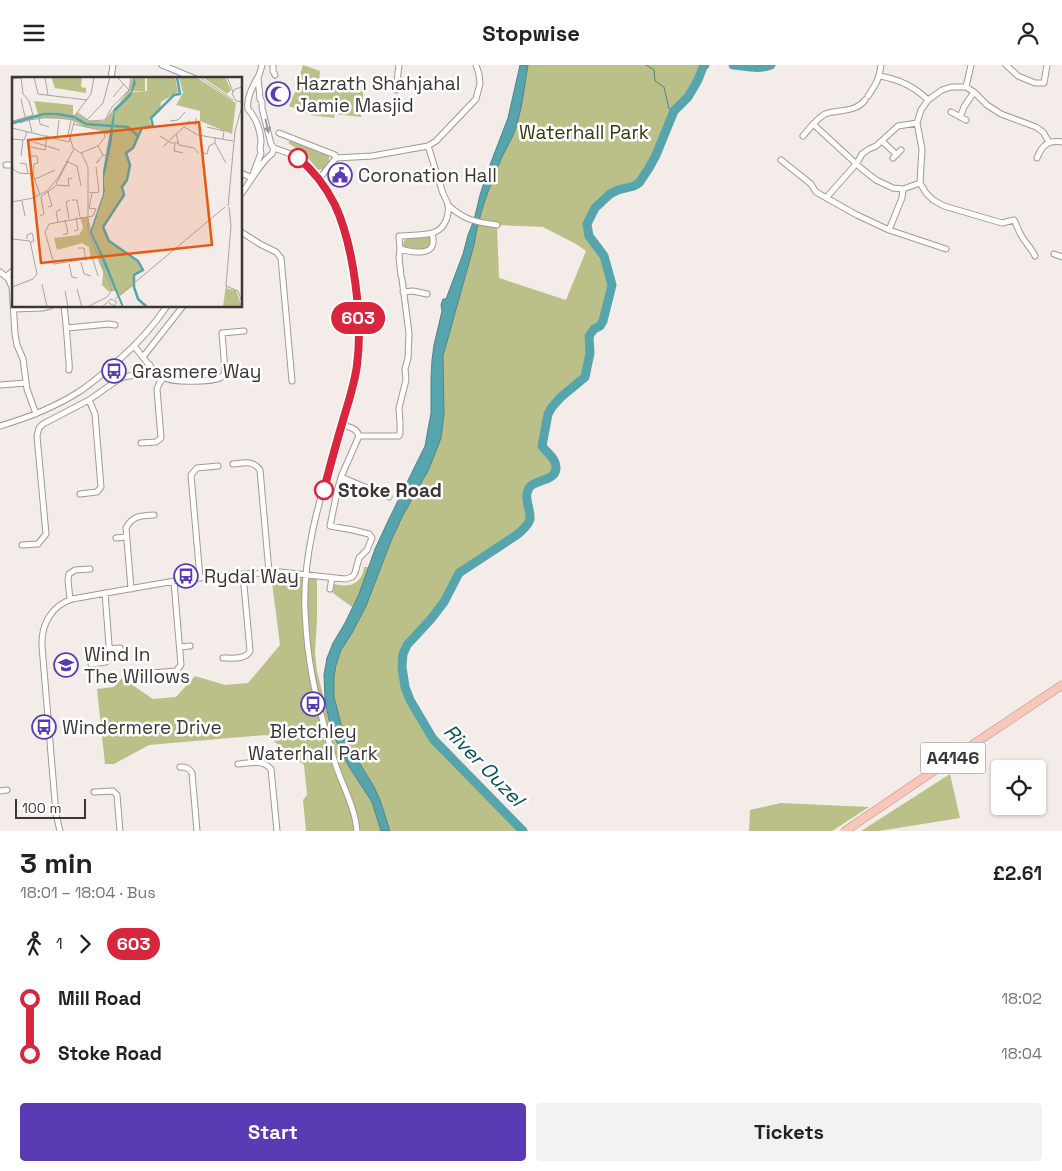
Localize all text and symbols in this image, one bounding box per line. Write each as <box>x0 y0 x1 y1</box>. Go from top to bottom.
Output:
icon: menu <box>20 19 48 47</box>
text: Stopwise <box>482 19 580 47</box>
icon: person <box>1014 19 1042 47</box>
place label: Hazrath Shahjahal Jamie Masjid <box>296 71 460 118</box>
inset map <box>12 77 242 307</box>
mosque icon: Hazrath Shahjahal Jamie Masjid <box>265 81 291 107</box>
one-way arrow <box>263 118 271 133</box>
park label: Waterhall Park <box>519 120 649 145</box>
unlabelled marker <box>288 148 308 168</box>
public building icon: Coronation Hall <box>327 162 353 188</box>
place label: Coronation Hall <box>358 163 497 188</box>
line badge: 603 <box>329 302 387 334</box>
text: 603 <box>341 306 375 329</box>
bus stop icon: Grasmere Way <box>101 358 127 384</box>
place label: Grasmere Way <box>132 359 261 384</box>
place label: Stoke Road <box>338 478 442 503</box>
marker: Stoke Road <box>314 480 334 500</box>
bus stop icon: Rydal Way <box>173 563 199 589</box>
place label: Rydal Way <box>204 564 299 589</box>
place label: Wind In The Willows <box>84 642 190 689</box>
school or university icon: Wind In The Willows <box>53 652 79 678</box>
bus stop icon: Bletchley Waterhall Park <box>300 691 326 717</box>
bus stop icon: Windermere Drive <box>31 714 57 740</box>
place label: Windermere Drive <box>62 715 222 740</box>
water label: River Ouzel <box>438 718 531 813</box>
place label: Bletchley Waterhall Park <box>248 719 378 766</box>
road number: A4146 <box>920 743 986 773</box>
map controls <box>991 760 1046 815</box>
button: locate <box>991 760 1046 815</box>
scale bar <box>15 796 86 819</box>
text: 100 m <box>22 799 61 817</box>
text: 3 min <box>20 845 93 881</box>
text: £2.61 <box>993 861 1042 886</box>
text: 18:01 – 18:04 · Bus <box>20 882 156 903</box>
icon: walk <box>20 930 48 958</box>
icon: forward <box>71 930 99 958</box>
text: 603 <box>117 932 150 955</box>
text: 1 <box>56 933 63 954</box>
text: Mill Road <box>58 986 141 1011</box>
text: 18:02 <box>1001 988 1042 1009</box>
text: Stoke Road <box>58 1041 162 1066</box>
text: 18:04 <box>1001 1043 1042 1064</box>
button: Start <box>20 1103 526 1161</box>
button: Tickets <box>536 1103 1042 1161</box>

